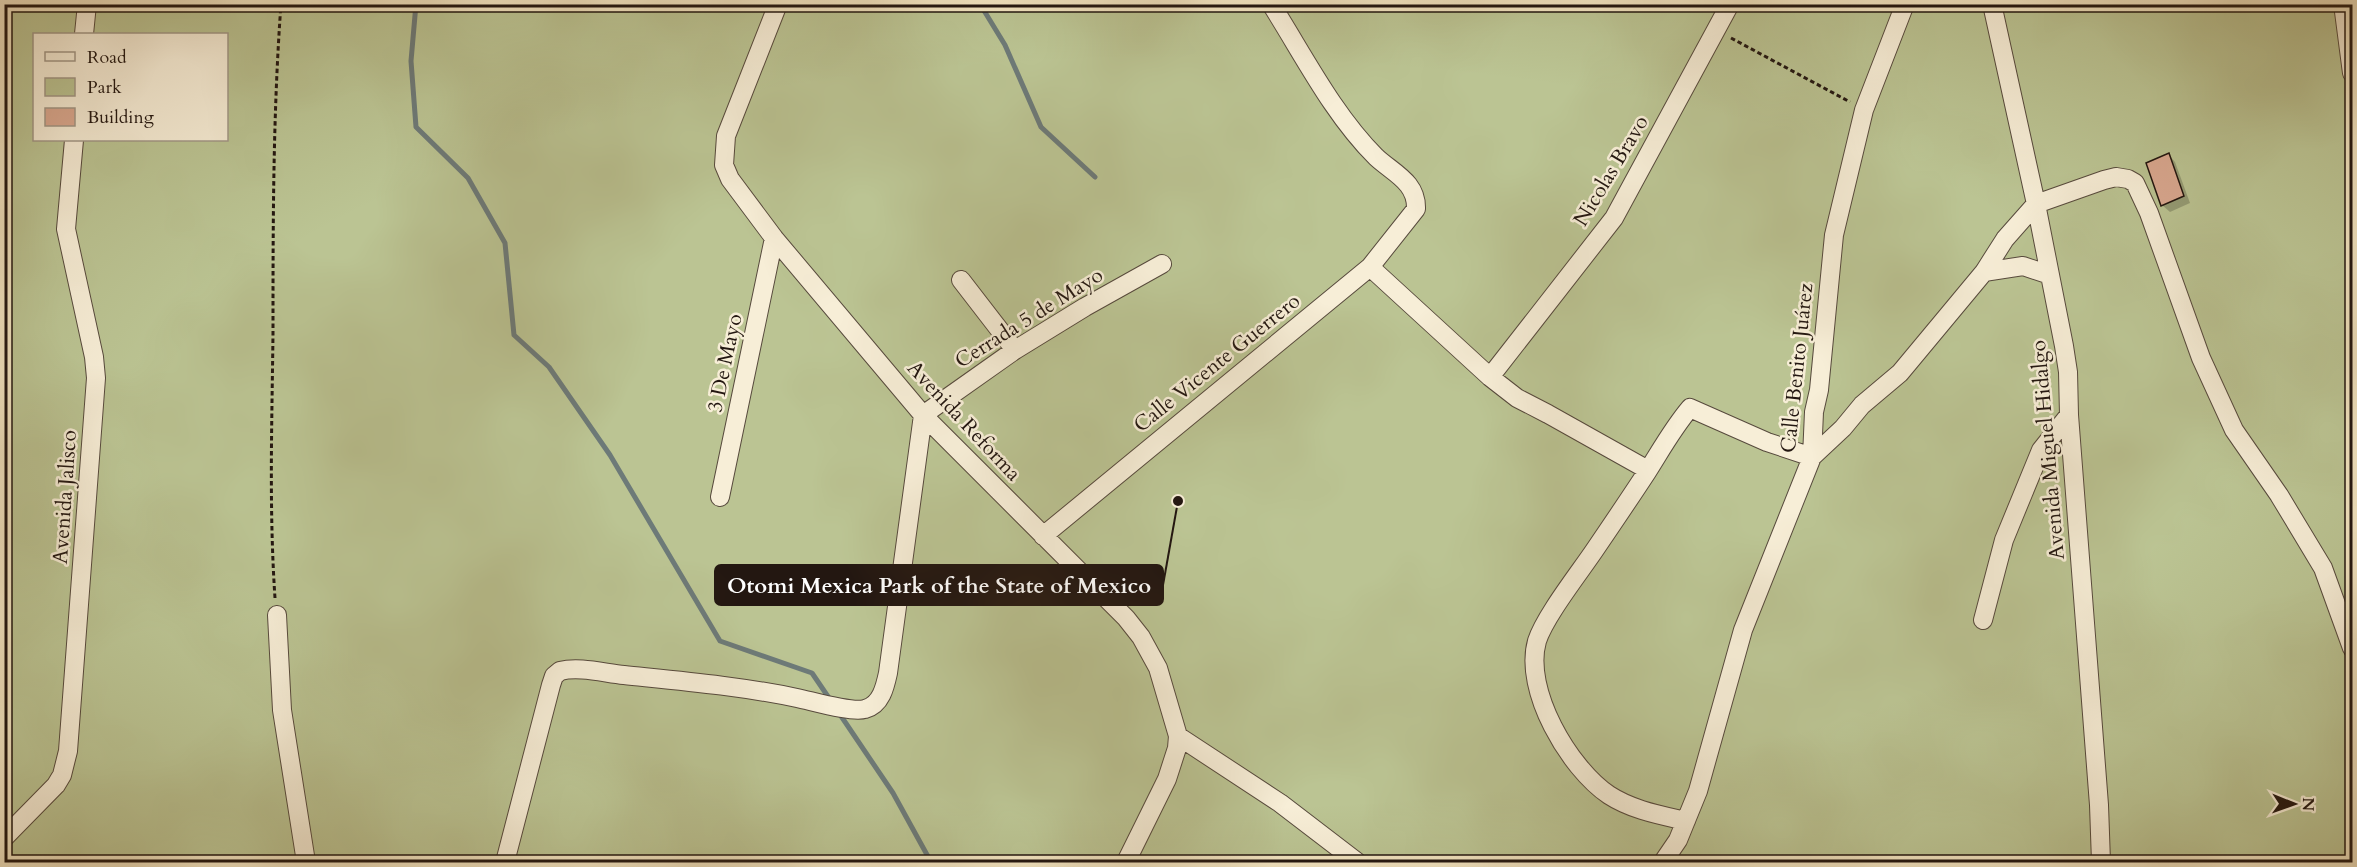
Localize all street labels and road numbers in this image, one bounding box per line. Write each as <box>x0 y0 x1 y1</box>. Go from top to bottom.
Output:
street label: Nicolas Bravo <box>1566 110 1656 232</box>
street label: Cerrada 5 de Mayo <box>949 261 1109 375</box>
street label: Calle Benito Juárez <box>1774 281 1820 454</box>
street label: Calle Vicente Guerrero <box>1128 287 1306 439</box>
street label: 3 De Mayo <box>700 311 750 415</box>
street label: Avenida Miguel Hidalgo <box>2024 339 2072 561</box>
street label: Avenida Reforma <box>900 354 1028 488</box>
street label: Avenida Jalisco <box>46 429 84 565</box>

